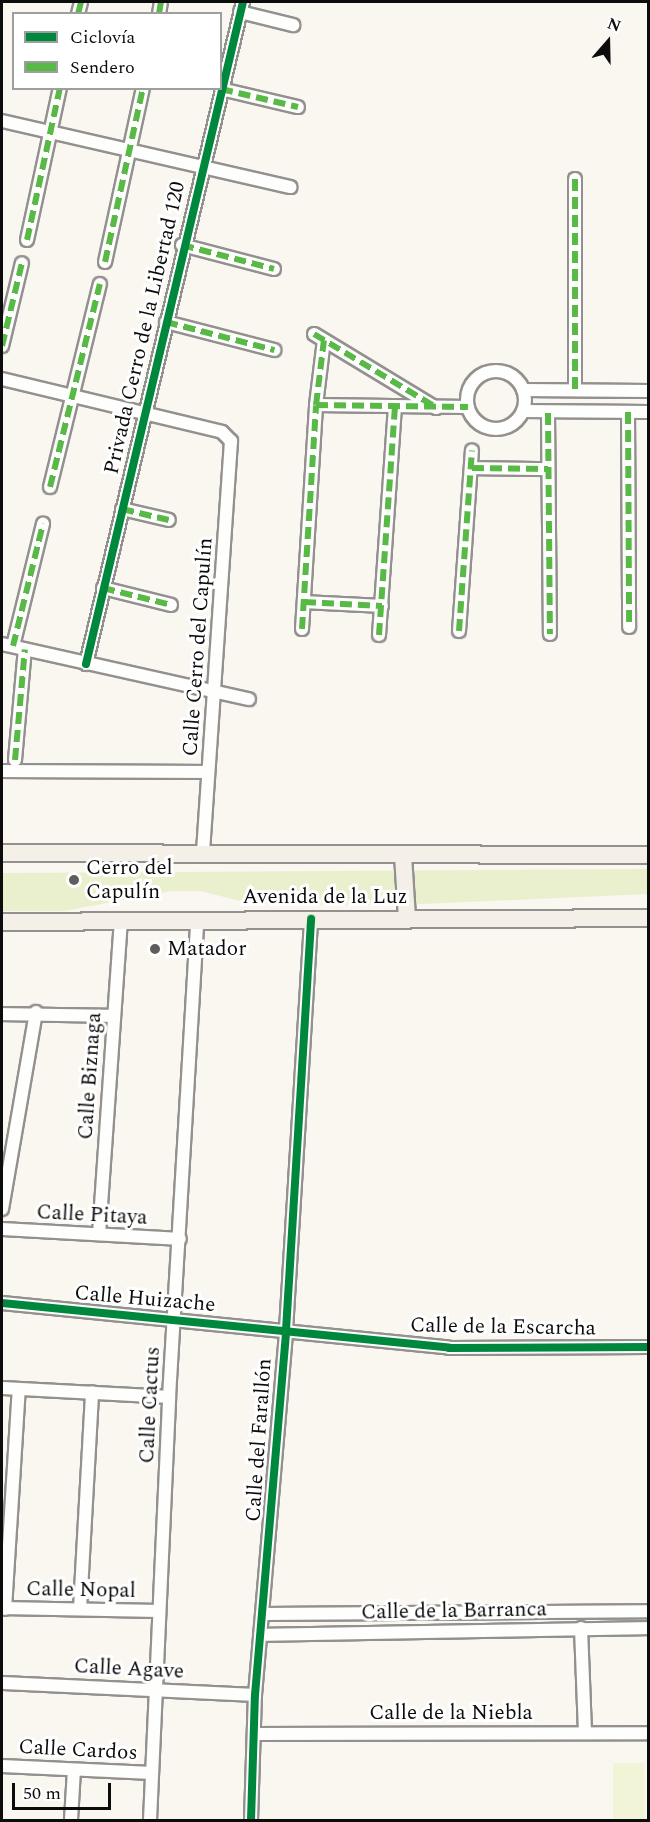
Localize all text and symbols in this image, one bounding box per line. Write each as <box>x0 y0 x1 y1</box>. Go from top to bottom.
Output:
legend <box>12 12 222 90</box>
north arrow <box>578 12 638 72</box>
text: N <box>604 12 624 39</box>
text: Ciclovía <box>70 24 135 51</box>
text: Sendero <box>70 54 135 81</box>
street label: Privada Cerro de la Libertad 120 <box>99 179 191 477</box>
street label: Calle Cerro del Capulín <box>178 537 218 757</box>
place label: Cerro del Capulín <box>86 855 173 905</box>
marker: Cerro del Capulín <box>67 873 81 887</box>
street label: Avenida de la Luz <box>242 884 408 910</box>
place label: Matador <box>167 936 247 962</box>
marker: Matador <box>148 942 162 956</box>
street label: Calle Biznaga <box>73 1012 107 1140</box>
street label: Calle Pitaya <box>36 1200 148 1230</box>
street label: Calle Huizache <box>73 1280 217 1318</box>
street label: Calle de la Escarcha <box>410 1313 596 1341</box>
street label: Calle Cactus <box>134 1346 166 1464</box>
street label: Calle del Farallón <box>241 1357 277 1523</box>
street label: Calle Nopal <box>26 1576 136 1604</box>
street label: Calle de la Barranca <box>361 1597 547 1625</box>
street label: Calle Agave <box>73 1654 185 1684</box>
street label: Calle de la Niebla <box>369 1700 533 1726</box>
street label: Calle Cardos <box>18 1734 138 1766</box>
scale bar <box>15 1771 114 1809</box>
text: 50 m <box>23 1780 61 1807</box>

